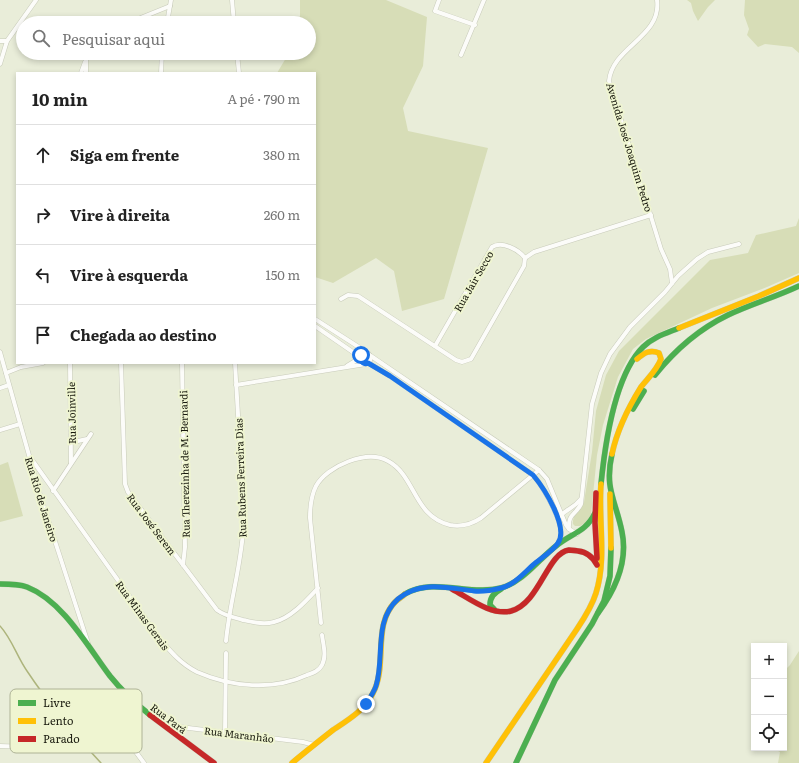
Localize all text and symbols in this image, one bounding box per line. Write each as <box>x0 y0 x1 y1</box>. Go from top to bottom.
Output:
search box <box>16 16 316 60</box>
icon: search <box>30 27 52 49</box>
text: Pesquisar aqui <box>62 27 165 50</box>
street label: Avenida José Joaquim Pedro <box>603 80 657 214</box>
text: 10 min <box>32 86 88 111</box>
text: A pé · 790 m <box>227 89 300 108</box>
text: Siga em frente <box>70 143 179 166</box>
icon: ahead <box>32 144 54 166</box>
text: 380 m <box>263 145 300 164</box>
text: Vire à direita <box>70 203 170 226</box>
icon: right <box>32 204 54 226</box>
text: 260 m <box>264 205 300 224</box>
street label: Rua Jair Secco <box>449 248 497 314</box>
text: Vire à esquerda <box>70 263 188 286</box>
icon: left <box>32 264 54 286</box>
text: 150 m <box>265 265 300 284</box>
text: Chegada ao destino <box>70 323 217 346</box>
icon: arrive <box>32 324 54 346</box>
route start <box>352 346 370 364</box>
street label: Rua Joinville <box>63 382 79 444</box>
street label: Rua Therezinha de M. Bernardi <box>175 389 193 538</box>
street label: Rua Rubens Ferreira Dias <box>230 418 250 538</box>
street label: Rua Rio de Janeiro <box>22 455 62 544</box>
street label: Rua José Serem <box>124 490 180 558</box>
street label: Rua Minas Gerais <box>113 577 174 653</box>
map controls <box>751 643 787 751</box>
button: + <box>751 643 787 679</box>
button: − <box>751 679 787 715</box>
legend <box>10 689 142 753</box>
text: Livre <box>43 694 71 710</box>
route end <box>357 695 375 713</box>
street label: Rua Pará <box>148 699 191 737</box>
text: Lento <box>43 712 73 728</box>
button: locate <box>751 715 787 751</box>
street label: Rua Maranhão <box>203 722 275 746</box>
text: Parado <box>43 730 80 746</box>

